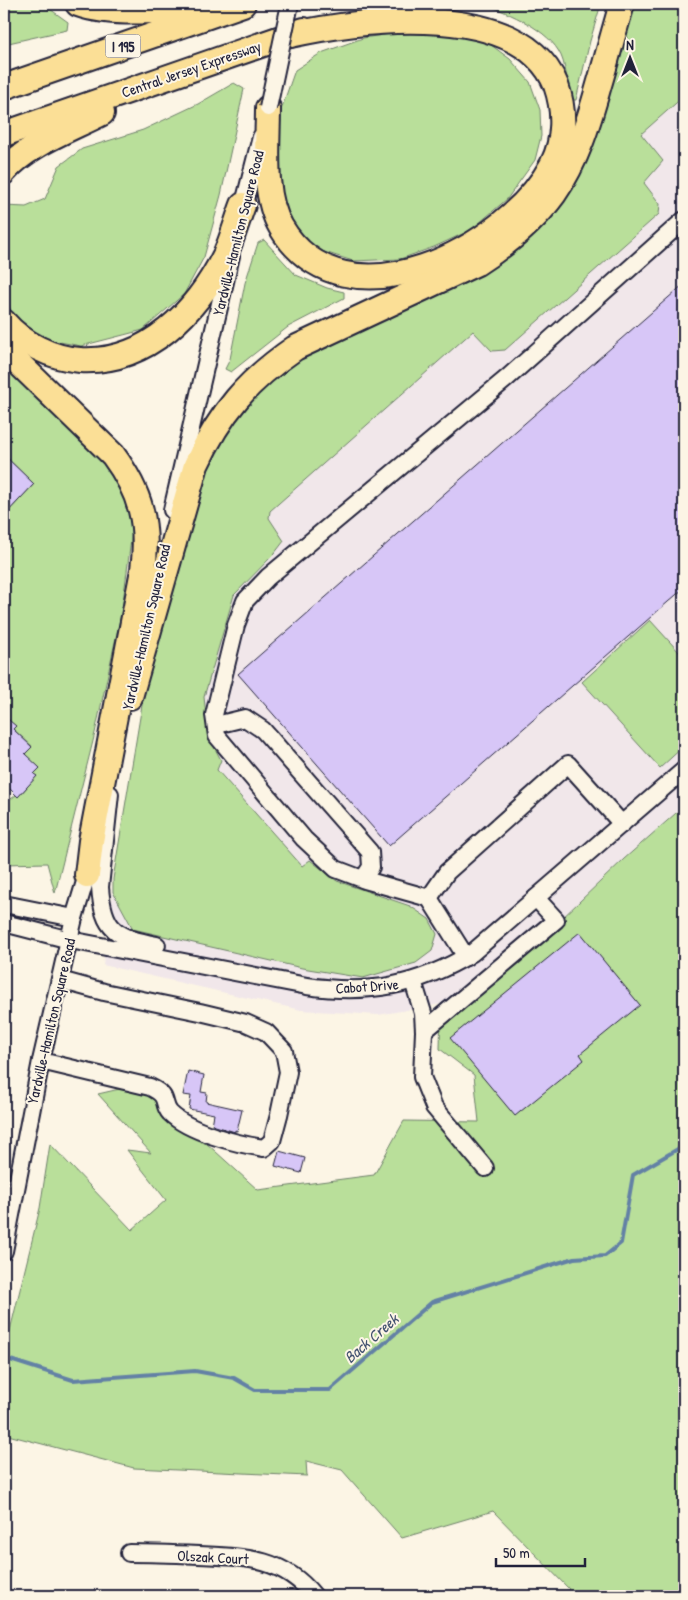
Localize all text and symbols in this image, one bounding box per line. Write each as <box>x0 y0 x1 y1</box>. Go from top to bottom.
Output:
north arrow <box>606 32 656 82</box>
road number: I 195 <box>106 34 140 58</box>
street label: Central Jersey Expressway <box>118 35 264 103</box>
text: N <box>626 35 634 54</box>
street label: Yardville-Hamilton Square Road <box>207 148 269 318</box>
street label: Yardville-Hamilton Square Road <box>117 542 175 712</box>
street label: Yardville-Hamilton Square Road <box>22 936 80 1106</box>
street label: Cabot Drive <box>335 973 399 999</box>
water label: Back Creek <box>339 1307 404 1368</box>
scale bar <box>496 1535 584 1567</box>
text: 50 m <box>503 1542 530 1563</box>
street label: Olszak Court <box>177 1545 250 1569</box>

